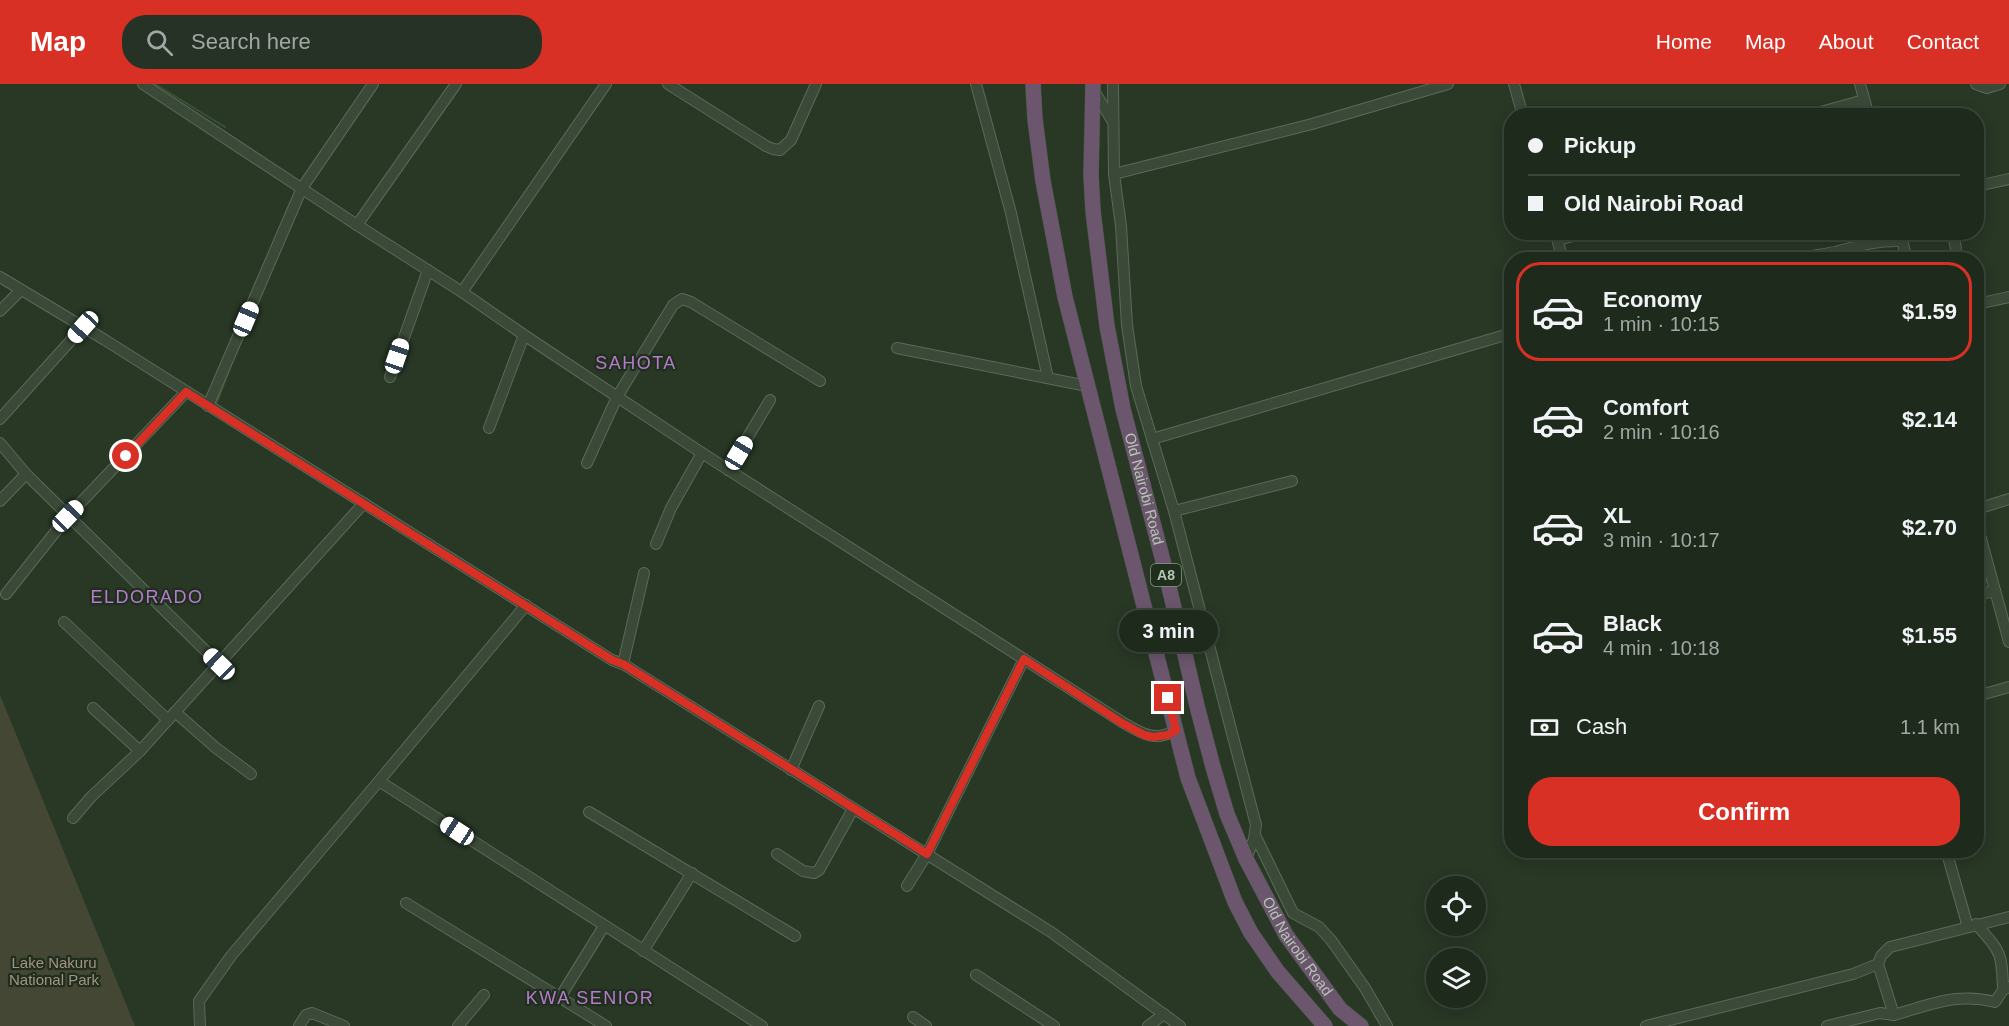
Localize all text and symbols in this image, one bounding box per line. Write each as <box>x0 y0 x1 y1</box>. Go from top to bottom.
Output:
search box <box>122 15 542 69</box>
text: Map <box>30 26 86 57</box>
icon: search <box>143 26 176 59</box>
text: Search here <box>191 29 311 54</box>
text: Home <box>1656 30 1712 53</box>
text: Map <box>1745 30 1786 53</box>
text: About <box>1819 30 1874 53</box>
text: Contact <box>1907 30 1979 53</box>
text: Pickup <box>1564 133 1636 158</box>
text: Old Nairobi Road <box>1564 191 1744 216</box>
icon: car <box>1531 285 1585 339</box>
text: Economy <box>1603 287 1702 312</box>
car <box>231 299 261 339</box>
text: $1.59 <box>1902 299 1957 324</box>
car <box>64 308 102 346</box>
text: 1 min · 10:15 <box>1603 313 1720 335</box>
car <box>383 336 411 376</box>
district label: SAHOTA <box>595 353 677 373</box>
icon: car <box>1531 393 1585 447</box>
text: Comfort <box>1603 395 1689 420</box>
text: $2.14 <box>1902 407 1957 432</box>
text: 2 min · 10:16 <box>1603 421 1720 443</box>
street label: Old Nairobi Road <box>1122 431 1167 547</box>
car <box>722 433 756 473</box>
route start <box>112 442 139 469</box>
car <box>49 497 87 535</box>
icon: car <box>1531 501 1585 555</box>
text: XL <box>1603 503 1631 528</box>
text: $2.70 <box>1902 515 1957 540</box>
text: 3 min · 10:17 <box>1603 529 1720 551</box>
road number: A8 <box>1151 564 1181 586</box>
district label: ELDORADO <box>90 587 204 607</box>
icon: car <box>1531 609 1585 663</box>
callout: 3 min <box>1118 611 1218 653</box>
text: Black <box>1603 611 1662 636</box>
text: 3 min <box>1142 620 1195 642</box>
text: $1.55 <box>1902 623 1957 648</box>
text: 4 min · 10:18 <box>1603 637 1720 659</box>
car <box>200 645 238 683</box>
route end <box>1154 684 1181 711</box>
icon: cash <box>1528 711 1561 744</box>
text: Cash <box>1576 714 1627 739</box>
text: 1.1 km <box>1900 716 1960 738</box>
button: Confirm <box>1528 777 1960 846</box>
car <box>437 814 477 848</box>
map controls <box>1426 876 1486 1008</box>
button: locate <box>1426 876 1486 936</box>
street label: Old Nairobi Road <box>1259 894 1336 999</box>
button: layers <box>1426 948 1486 1008</box>
park label: Lake Nakuru National Park <box>9 954 100 988</box>
district label: KWA SENIOR <box>526 988 654 1008</box>

